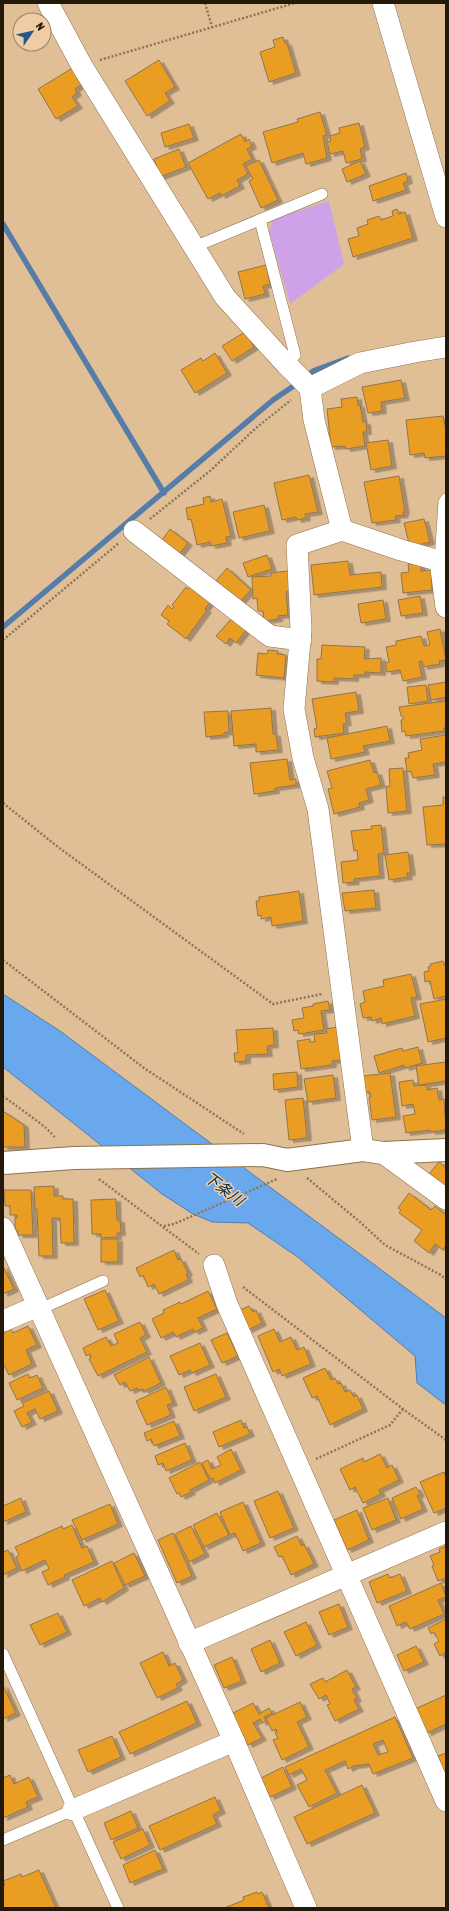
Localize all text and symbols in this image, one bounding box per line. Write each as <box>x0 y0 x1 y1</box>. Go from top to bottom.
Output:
north arrow <box>12 12 52 52</box>
text: N <box>33 20 47 32</box>
water label: 下条川 <box>201 1168 249 1210</box>

